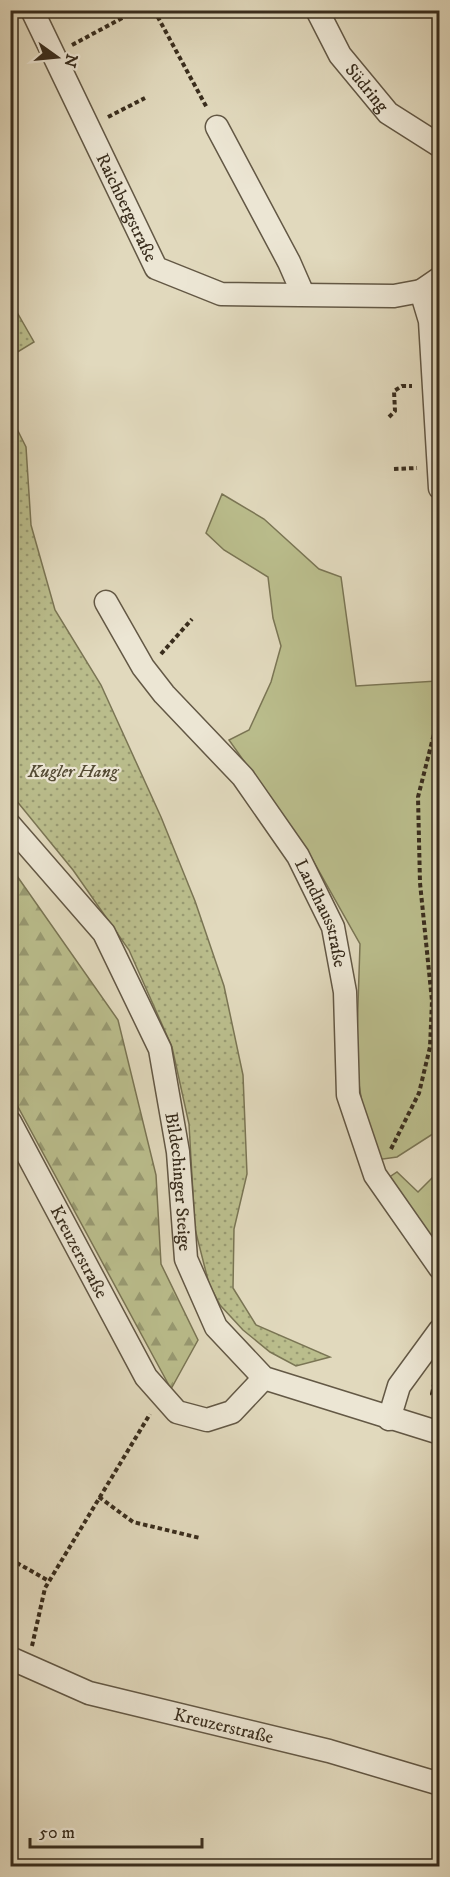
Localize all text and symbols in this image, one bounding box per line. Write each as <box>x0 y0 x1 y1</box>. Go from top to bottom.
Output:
north arrow <box>27 27 87 87</box>
text: N <box>59 52 82 70</box>
street label: Südring <box>340 60 393 117</box>
street label: Raichbergstraße <box>91 150 161 265</box>
park label: Kugler Hang <box>27 761 120 783</box>
street label: Landhausstraße <box>289 856 350 969</box>
street label: Bildechinger Steige <box>159 1111 195 1252</box>
street label: Kreuzerstraße <box>45 1202 112 1302</box>
street label: Kreuzerstraße <box>171 1704 276 1749</box>
scale bar <box>30 1811 202 1849</box>
text: 50 m <box>39 1822 75 1844</box>

